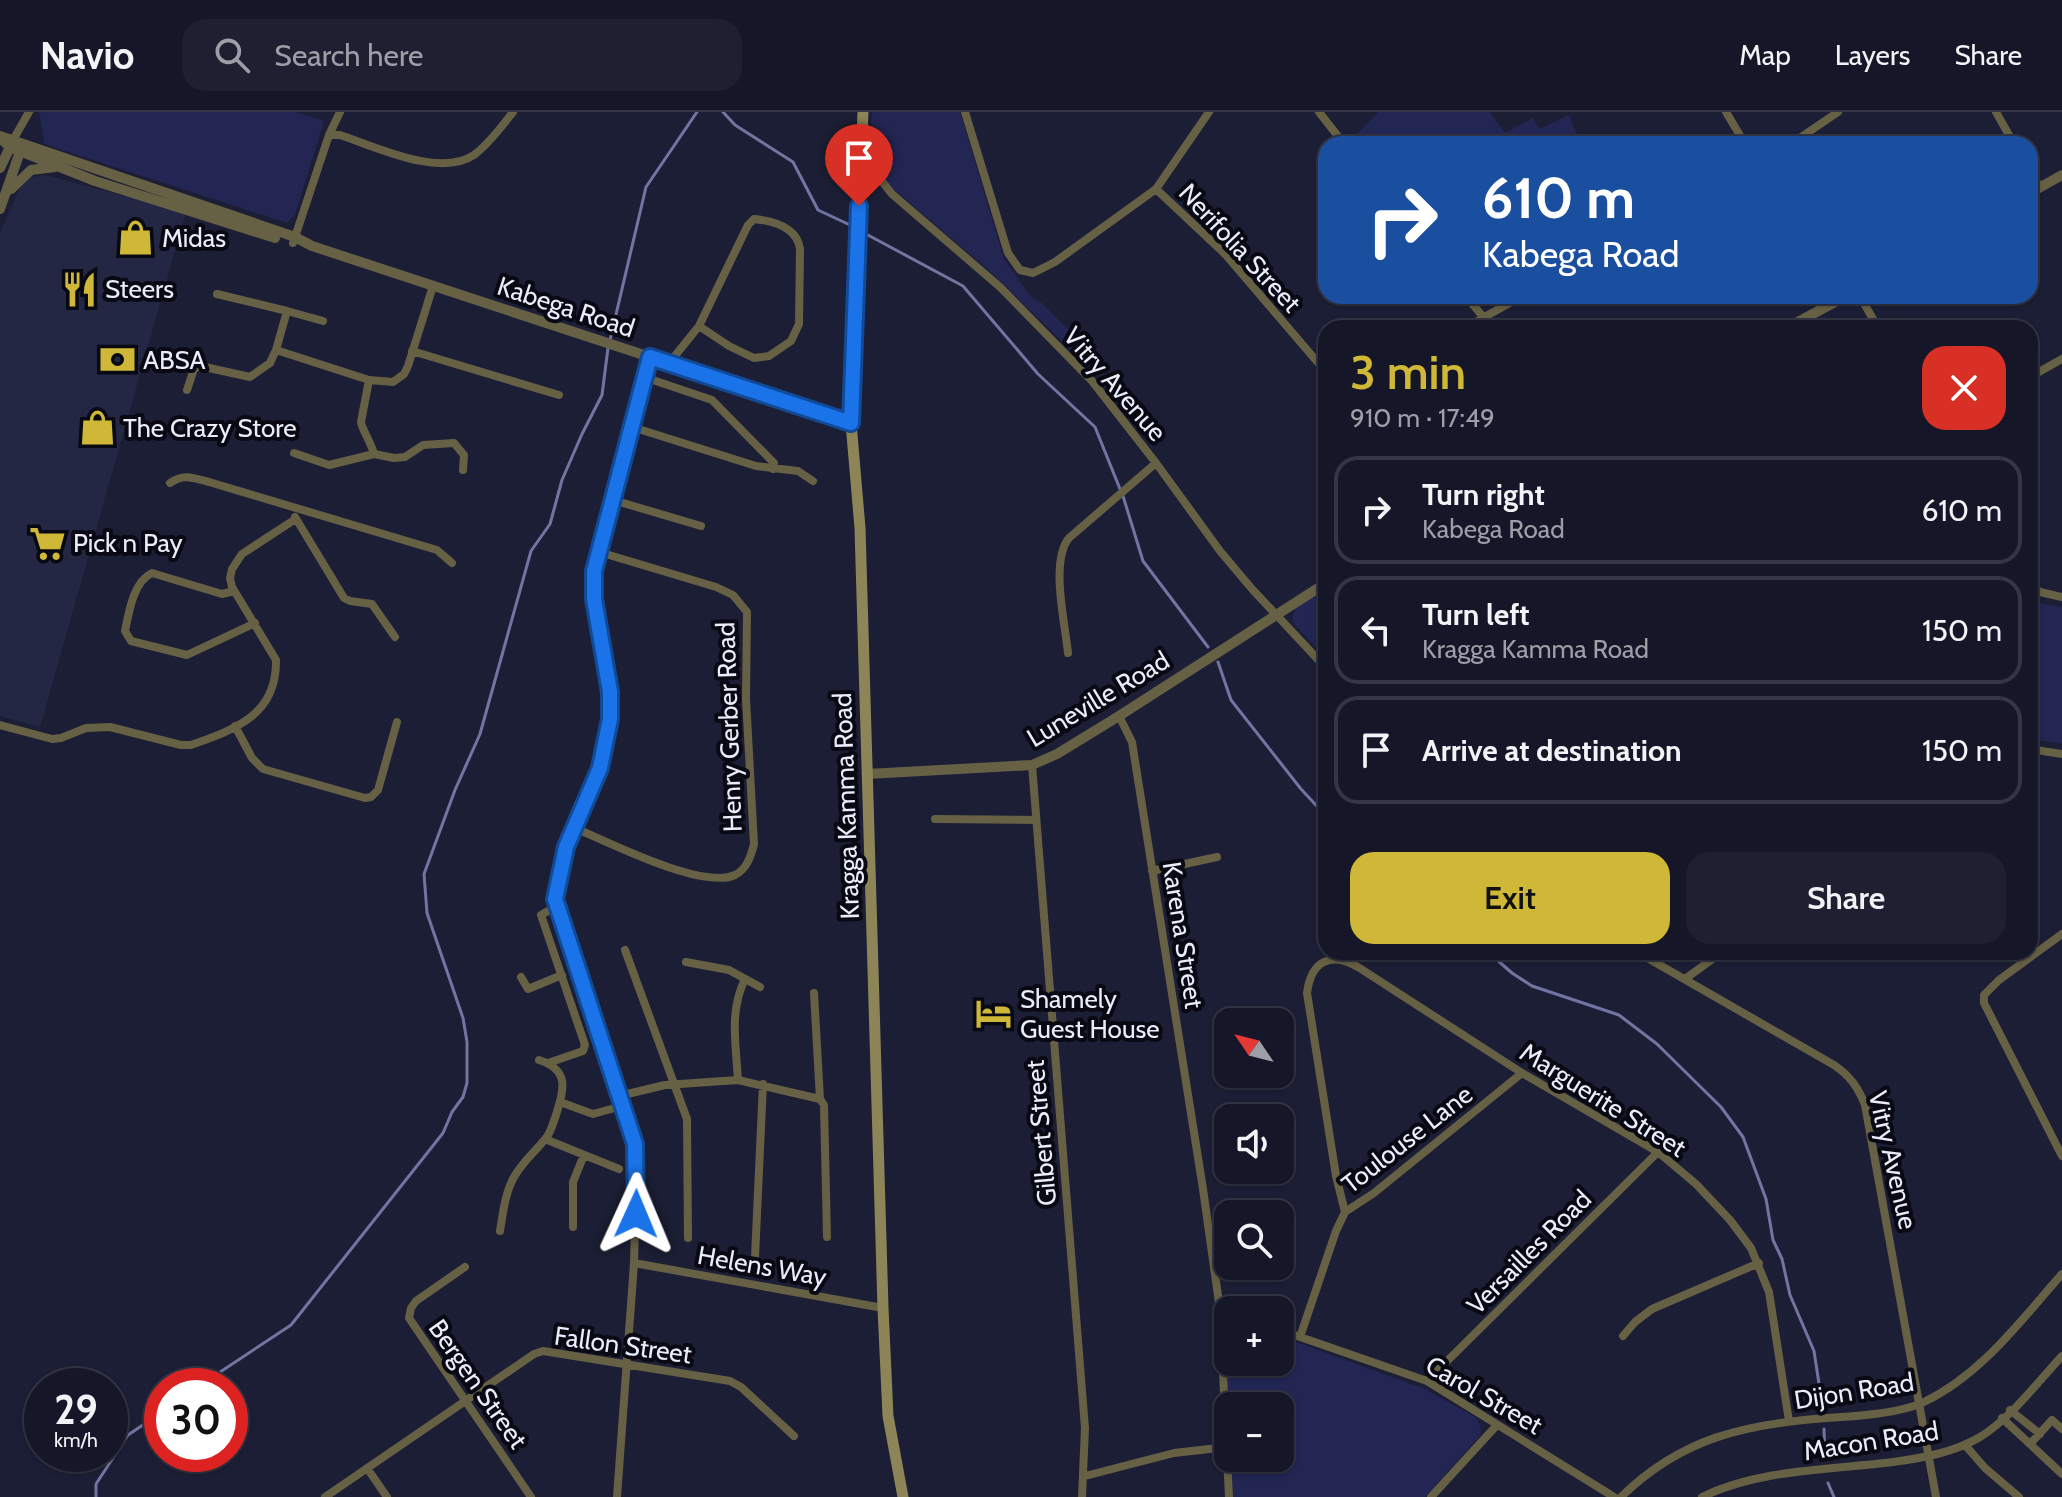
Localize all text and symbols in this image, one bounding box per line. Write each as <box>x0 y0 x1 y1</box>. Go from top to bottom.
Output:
search box <box>182 19 742 91</box>
text: Navio <box>40 32 134 79</box>
icon: search <box>210 33 254 77</box>
text: Search here <box>274 37 423 74</box>
text: Map <box>1739 38 1791 72</box>
text: Layers <box>1835 38 1910 72</box>
text: Share <box>1954 38 2022 72</box>
pin <box>825 124 893 206</box>
icon: arrive <box>837 136 881 180</box>
text: 610 m <box>1482 164 1635 232</box>
icon: right <box>1350 168 1454 272</box>
street label: Nerifolia Street <box>1172 177 1308 319</box>
shop icon: Midas <box>117 219 155 257</box>
place label: Midas <box>162 222 226 254</box>
text: Kabega Road <box>1482 232 1679 276</box>
restaurant icon: Steers <box>60 270 98 308</box>
street label: Kabega Road <box>493 270 639 344</box>
place label: Steers <box>105 273 174 305</box>
street label: Vitry Avenue <box>1057 320 1173 448</box>
bank icon: ABSA <box>98 341 136 379</box>
text: 3 min <box>1350 343 1466 401</box>
place label: ABSA <box>143 344 206 376</box>
button: close <box>1922 346 2006 430</box>
text: 910 m · 17:49 <box>1350 402 1495 434</box>
shop icon: The Crazy Store <box>78 409 116 447</box>
place label: The Crazy Store <box>123 412 296 444</box>
text: Turn right <box>1422 476 1545 513</box>
icon: right <box>1354 488 1398 532</box>
text: 610 m <box>1921 492 2002 529</box>
text: Kabega Road <box>1422 513 1565 545</box>
supermarket icon: Pick n Pay <box>28 524 66 562</box>
place label: Pick n Pay <box>73 527 183 559</box>
text: Turn left <box>1422 596 1530 633</box>
icon: left <box>1354 608 1398 652</box>
text: 150 m <box>1922 612 2002 649</box>
street label: Henry Gerber Road <box>709 621 749 833</box>
text: Kragga Kamma Road <box>1422 633 1649 665</box>
street label: Luneville Road <box>1021 644 1175 754</box>
street label: Kragga Kamma Road <box>826 692 866 920</box>
icon: arrive <box>1354 728 1398 772</box>
text: Arrive at destination <box>1422 732 1682 769</box>
text: 150 m <box>1922 732 2002 769</box>
button: Exit <box>1350 852 1670 944</box>
button: Share <box>1686 852 2006 944</box>
street label: Karena Street <box>1156 859 1210 1011</box>
place label: Shamely Guest House <box>1020 983 1160 1045</box>
hotel icon: Shamely Guest House <box>975 995 1013 1033</box>
north arrow <box>1214 1008 1294 1088</box>
map controls <box>1214 1008 1294 1472</box>
street label: Marguerite Street <box>1514 1036 1692 1164</box>
street label: Gilbert Street <box>1019 1058 1063 1207</box>
street label: Toulouse Lane <box>1335 1078 1479 1200</box>
street label: Vitry Avenue <box>1862 1088 1924 1232</box>
button: sound <box>1214 1104 1294 1184</box>
position arrow <box>594 1172 678 1256</box>
street label: Versailles Road <box>1460 1183 1598 1321</box>
button: search <box>1214 1200 1294 1280</box>
street label: Helens Way <box>695 1239 829 1293</box>
button: + <box>1214 1296 1294 1376</box>
street label: Bergen Street <box>422 1313 534 1455</box>
street label: Fallon Street <box>552 1320 694 1370</box>
street label: Carol Street <box>1420 1349 1548 1441</box>
street label: Dijon Road <box>1792 1366 1916 1416</box>
speed limit sign: 30 <box>144 1368 248 1472</box>
text: 29 <box>54 1385 98 1434</box>
button: − <box>1214 1392 1294 1472</box>
street label: Macon Road <box>1801 1415 1941 1467</box>
text: km/h <box>54 1428 98 1452</box>

